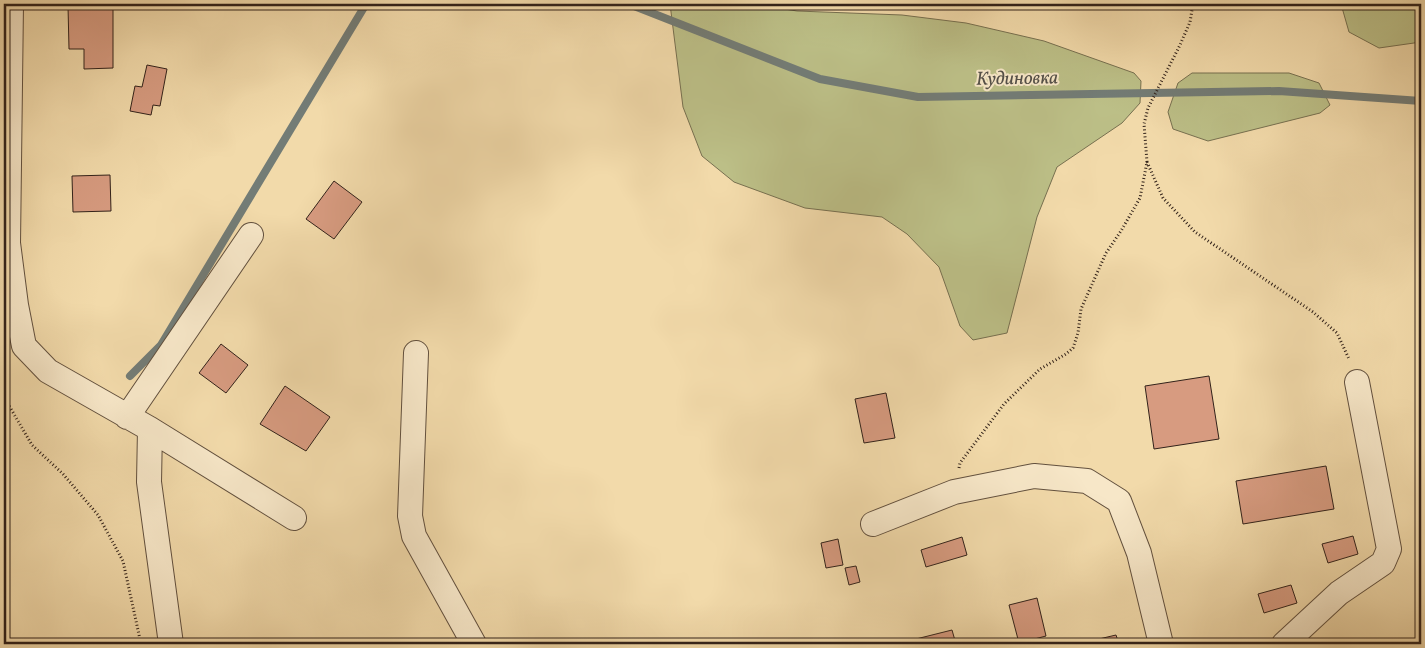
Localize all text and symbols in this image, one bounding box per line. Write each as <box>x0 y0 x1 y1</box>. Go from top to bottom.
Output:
water label: Кудиновка <box>976 65 1058 93</box>

